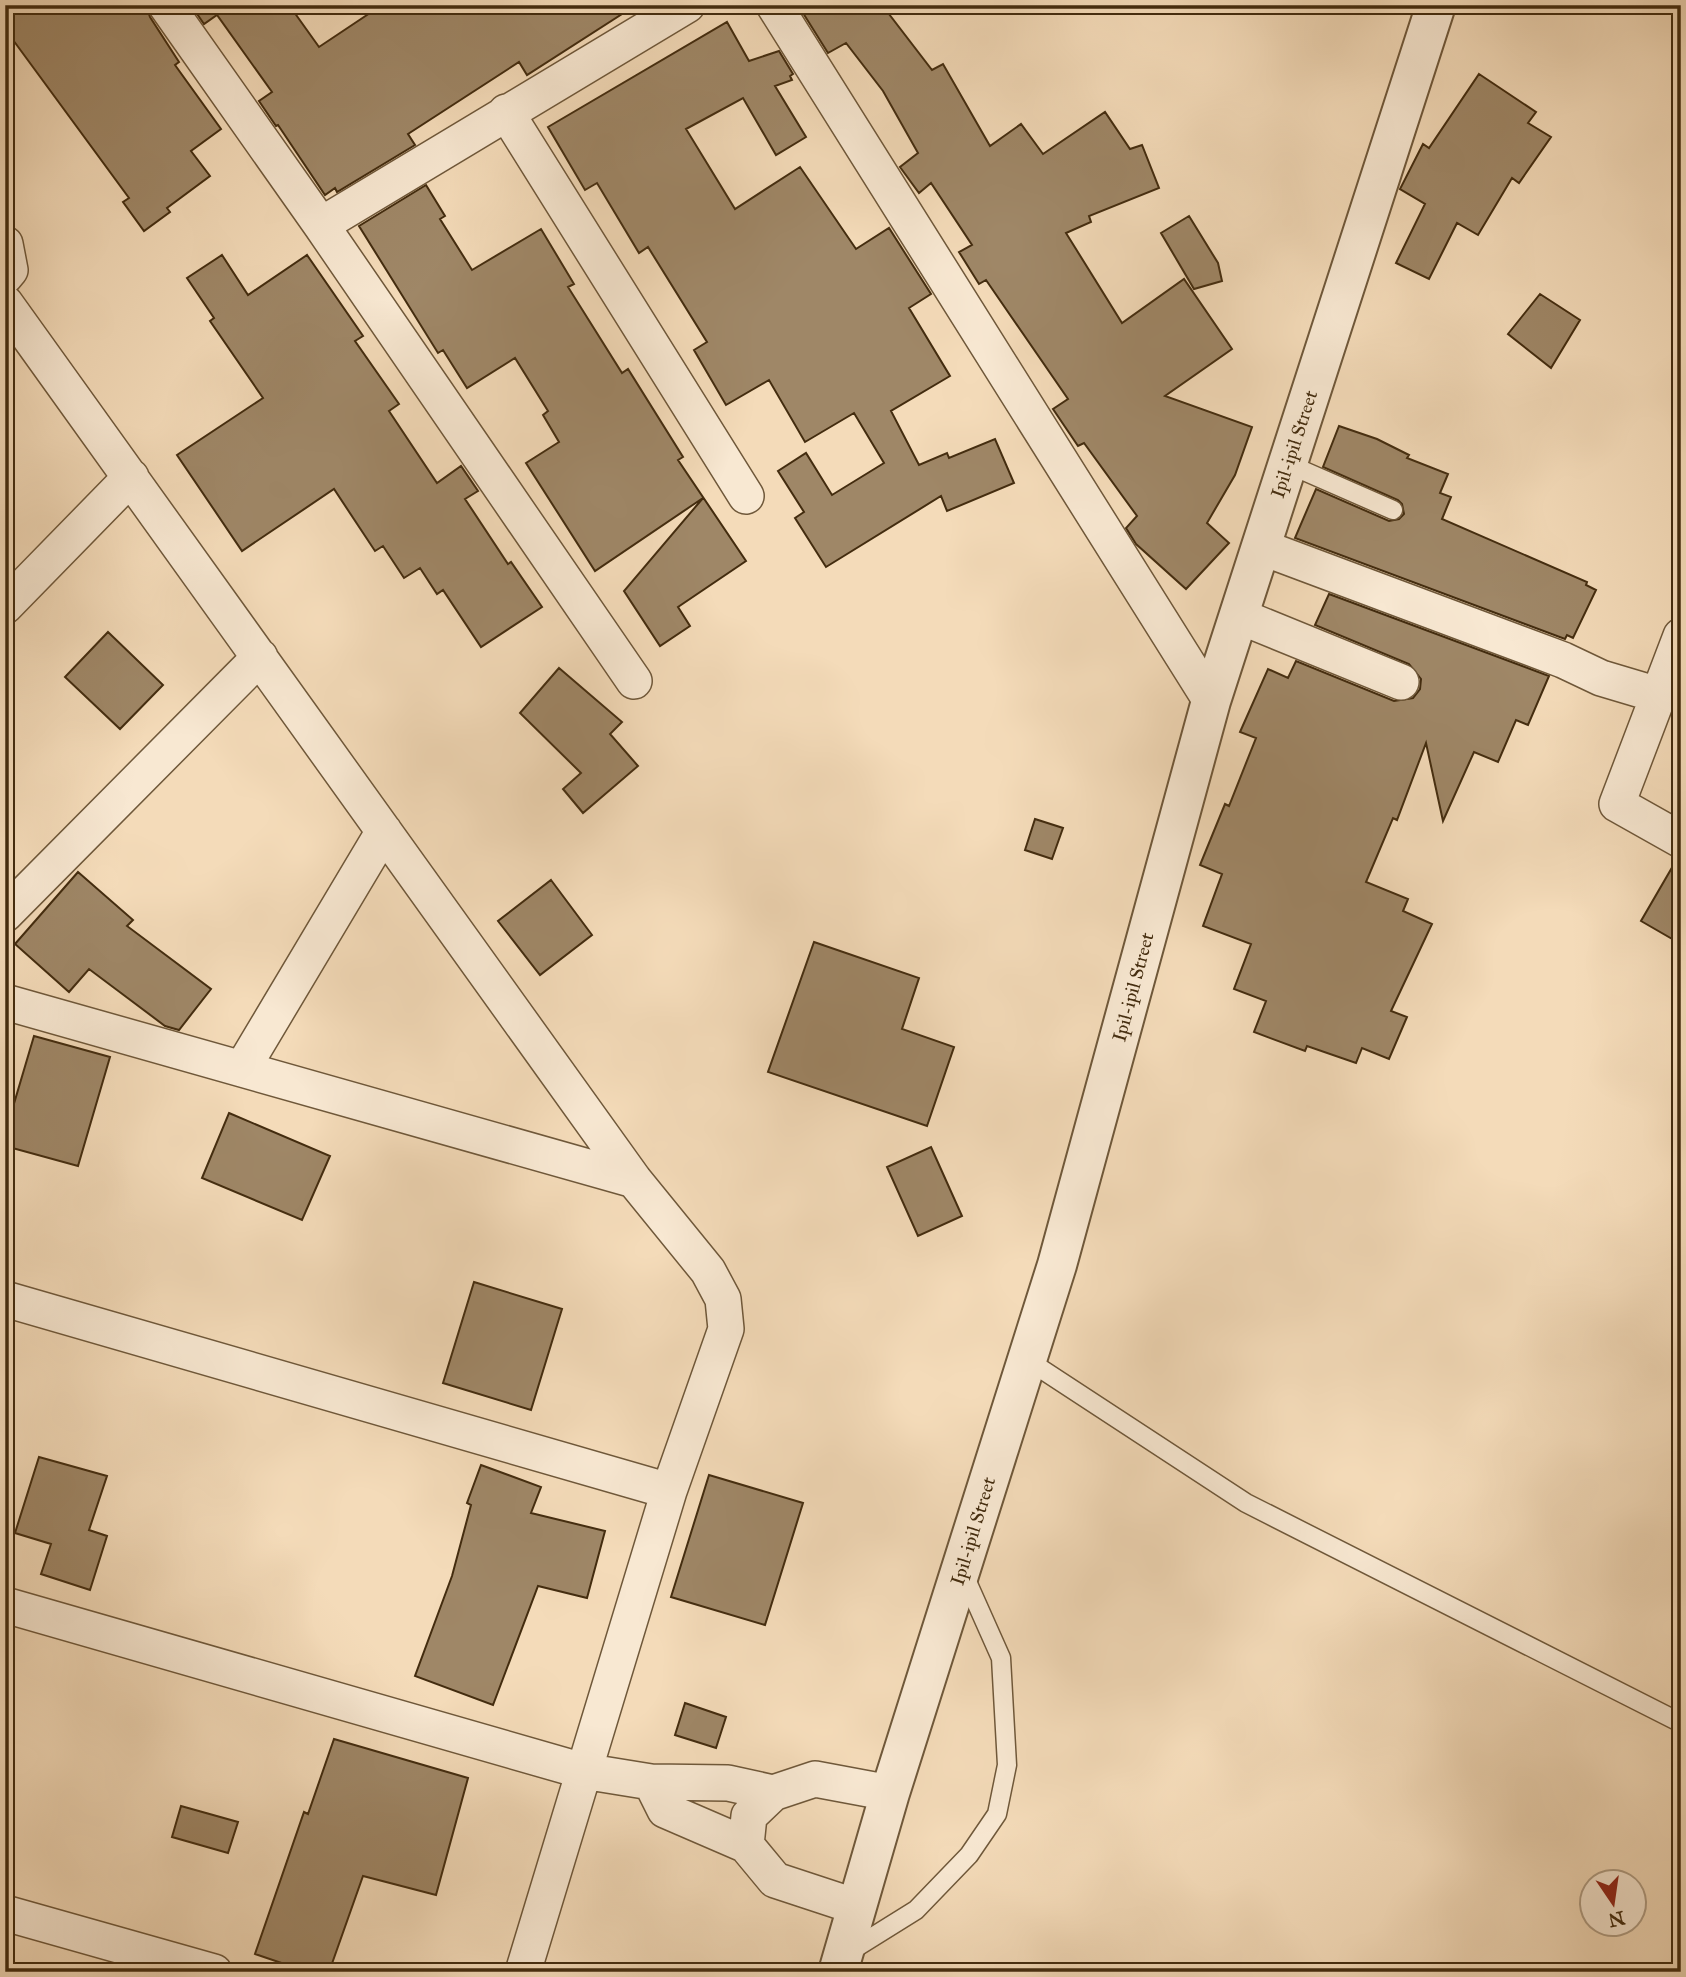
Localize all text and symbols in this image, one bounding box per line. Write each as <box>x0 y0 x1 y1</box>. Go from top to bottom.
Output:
street label: Ipil-ipil Street <box>1266 387 1322 501</box>
street label: Ipil-ipil Street <box>1107 930 1159 1044</box>
street label: Ipil-ipil Street <box>946 1474 1000 1588</box>
north arrow <box>1578 1868 1648 1938</box>
text: N <box>1606 1906 1627 1932</box>

